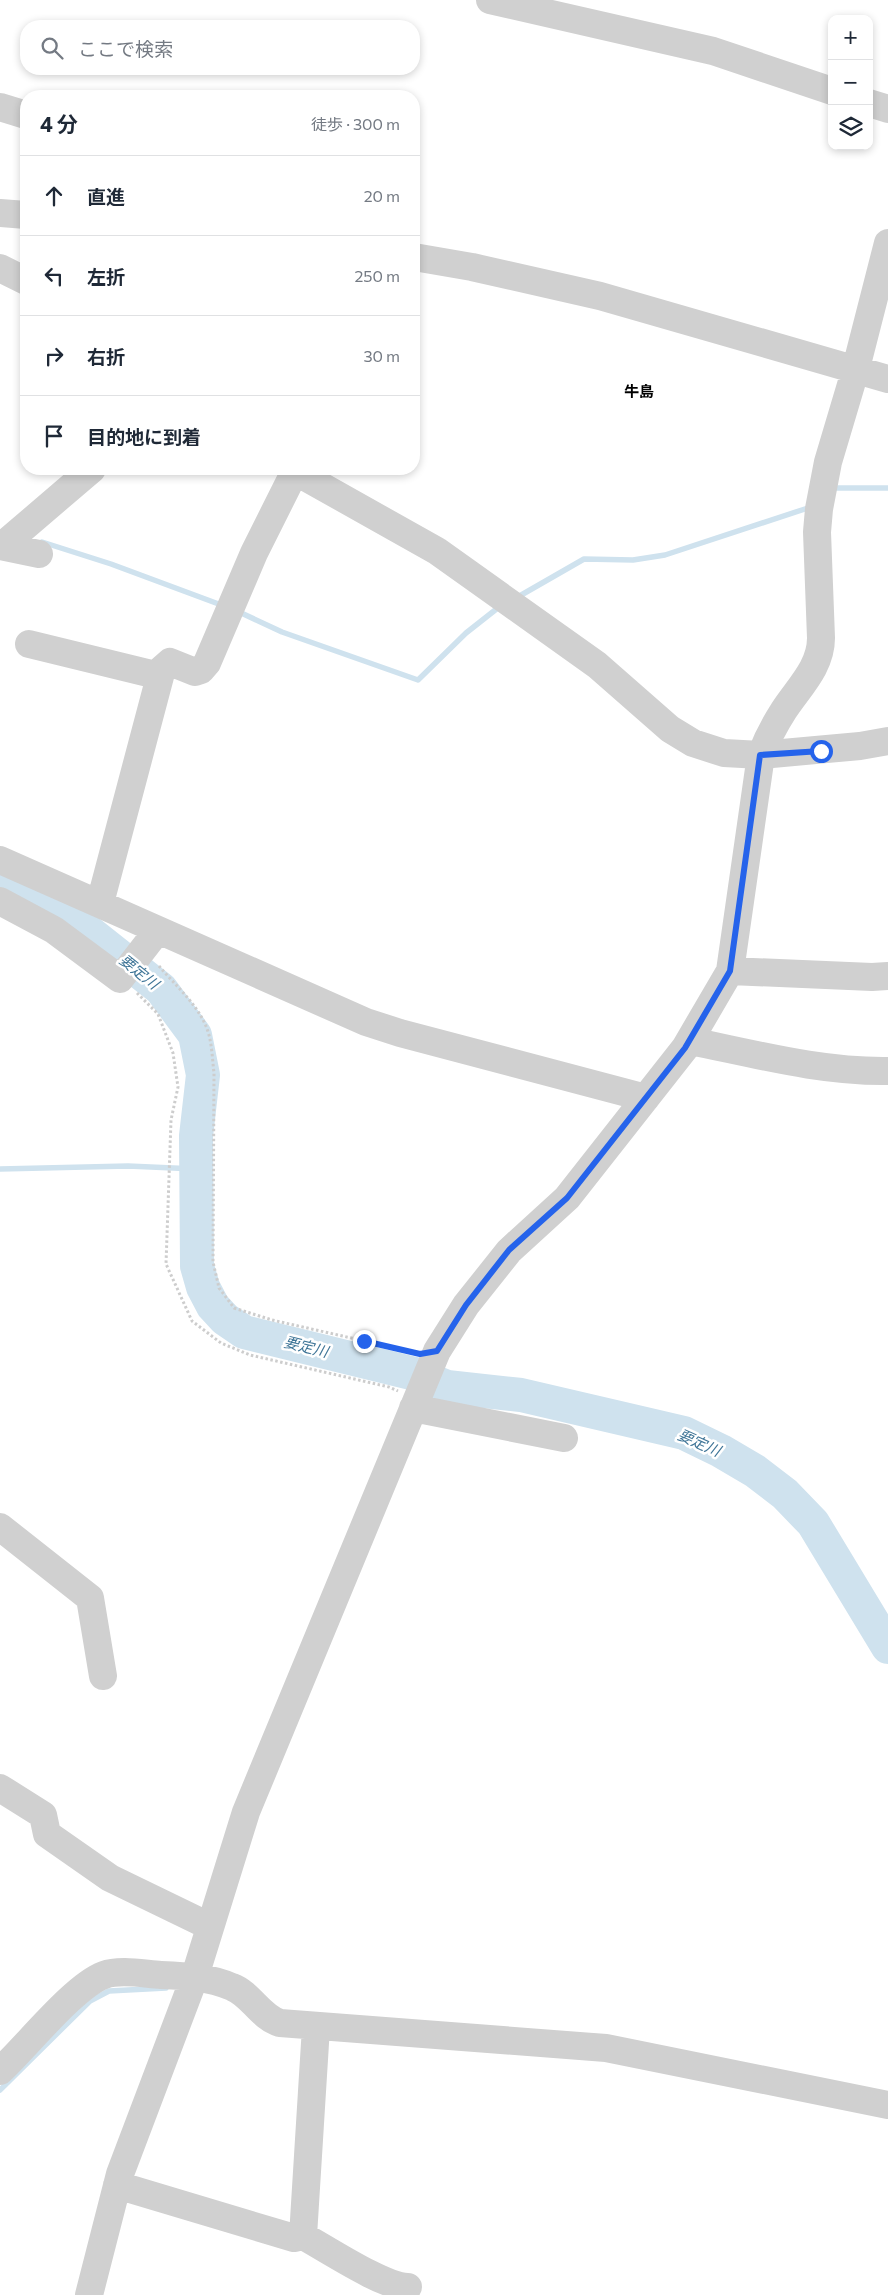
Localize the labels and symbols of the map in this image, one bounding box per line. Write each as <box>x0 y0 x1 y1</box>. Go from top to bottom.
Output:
district label: 牛島 <box>624 382 654 400</box>
route start <box>810 740 833 763</box>
water label: 要定川 <box>116 950 164 994</box>
route end <box>353 1330 376 1353</box>
water label: 要定川 <box>282 1332 332 1361</box>
water label: 要定川 <box>675 1425 725 1460</box>

